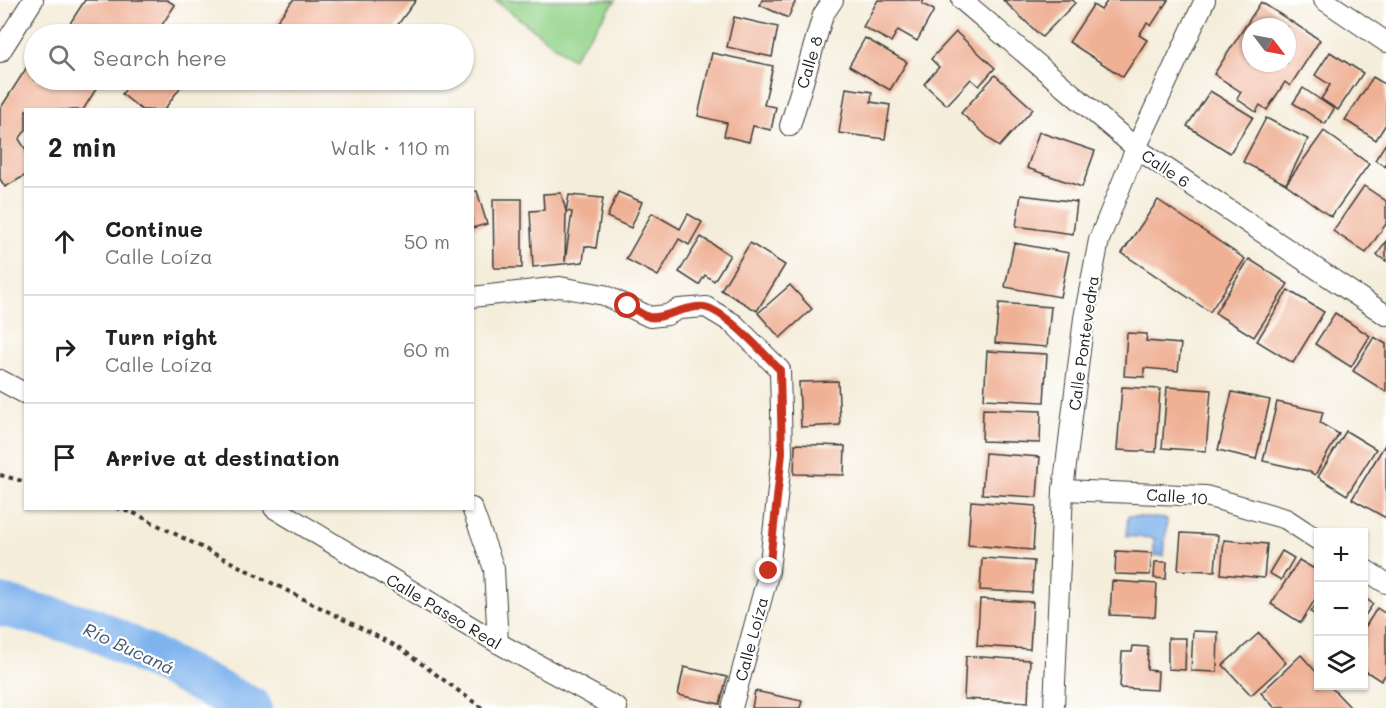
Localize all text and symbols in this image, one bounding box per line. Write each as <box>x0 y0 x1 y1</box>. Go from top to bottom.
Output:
north arrow <box>1242 18 1296 72</box>
search box <box>24 24 474 90</box>
street label: Calle 8 <box>791 33 827 91</box>
icon: search <box>45 41 78 74</box>
text: Search here <box>93 43 227 72</box>
text: 2 min <box>48 130 116 164</box>
text: Walk · 110 m <box>330 134 450 160</box>
street label: Calle 6 <box>1138 144 1194 192</box>
text: Continue <box>105 214 203 243</box>
icon: ahead <box>48 225 81 258</box>
text: 50 m <box>404 228 450 254</box>
text: Calle Loíza <box>105 243 213 269</box>
street label: Calle Pontevedra <box>1063 274 1103 412</box>
route start <box>614 292 640 318</box>
text: Turn right <box>105 322 217 351</box>
icon: right <box>48 333 81 366</box>
text: 60 m <box>403 336 450 362</box>
text: Calle Loíza <box>105 351 213 377</box>
icon: arrive <box>48 441 81 474</box>
text: Arrive at destination <box>105 443 340 472</box>
street label: Calle 10 <box>1146 483 1209 509</box>
map controls <box>1314 528 1368 690</box>
button: + <box>1314 528 1368 582</box>
route end <box>755 557 781 583</box>
street label: Calle Paseo Real <box>383 568 505 654</box>
button: − <box>1314 582 1368 636</box>
street label: Calle Loíza <box>730 595 772 683</box>
water label: Río Bucaná <box>80 616 178 680</box>
button: layers <box>1314 636 1368 690</box>

